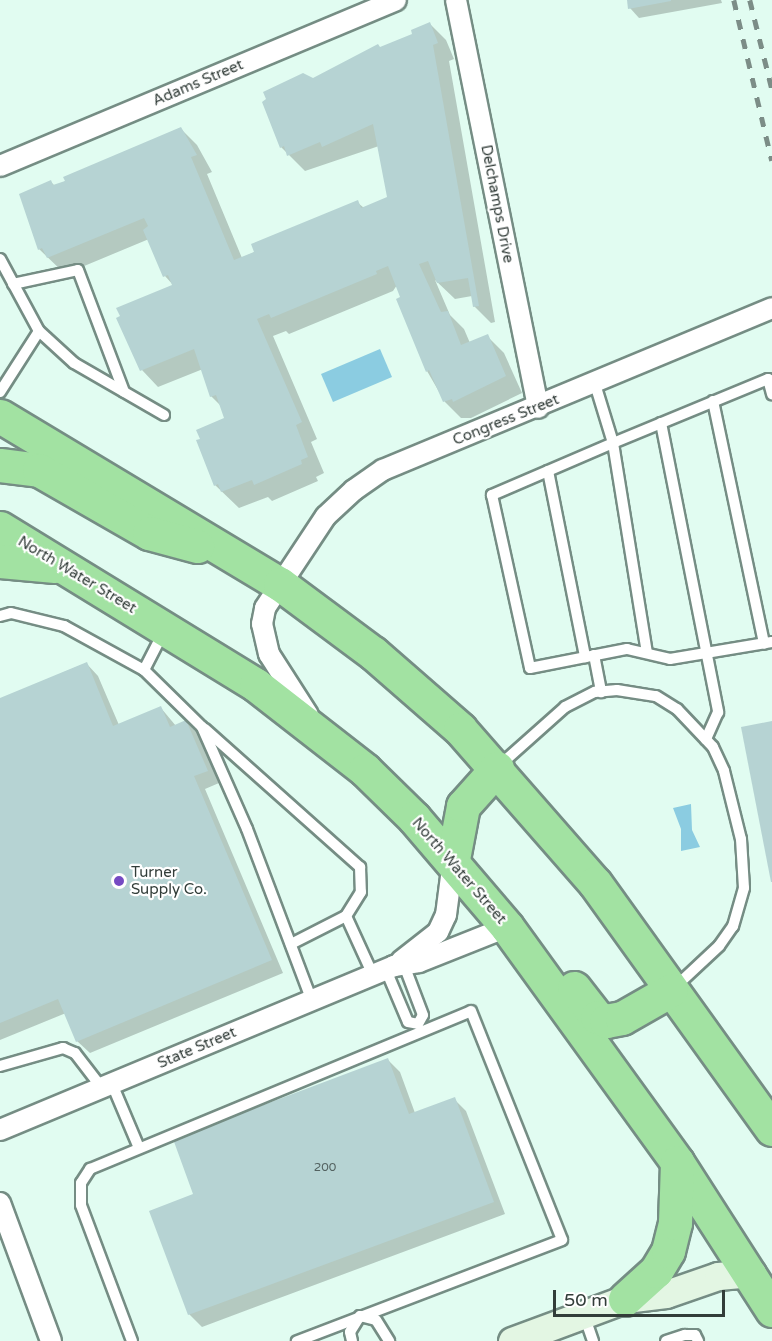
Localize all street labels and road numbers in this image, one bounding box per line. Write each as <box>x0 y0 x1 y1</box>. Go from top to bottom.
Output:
street label: Adams Street <box>150 56 246 110</box>
street label: Delchamps Drive <box>477 143 517 265</box>
street label: Congress Street <box>450 390 562 450</box>
street label: North Water Street <box>15 533 139 617</box>
street label: North Water Street <box>408 814 510 928</box>
street label: State Street <box>155 1023 239 1073</box>

